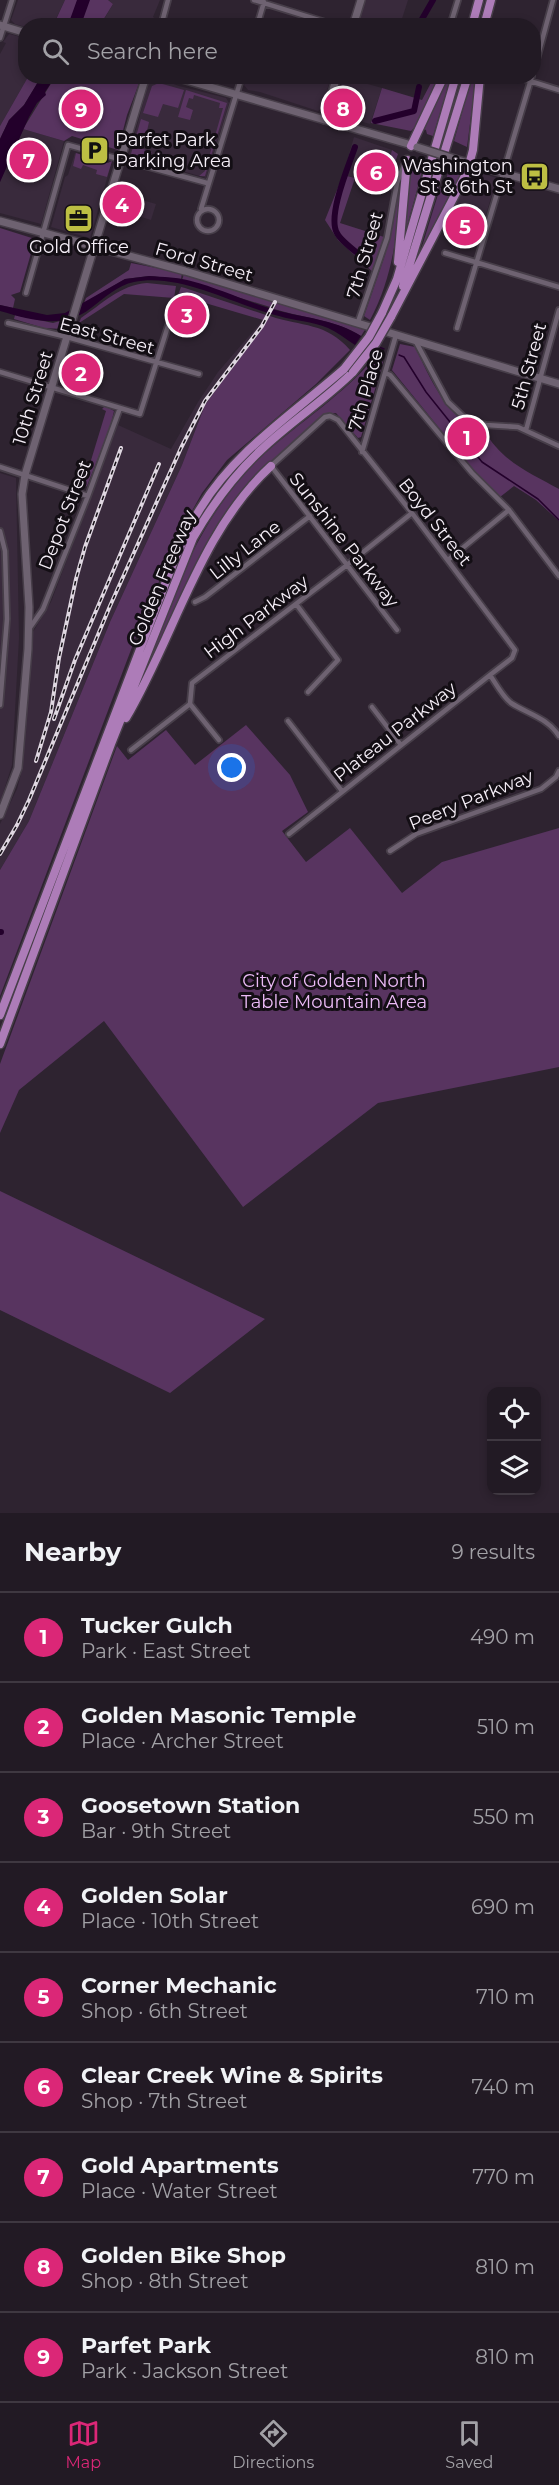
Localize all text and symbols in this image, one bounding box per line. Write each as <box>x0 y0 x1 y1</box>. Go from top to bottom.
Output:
search box <box>18 18 541 84</box>
icon: search <box>39 35 72 68</box>
text: Search here <box>87 38 218 65</box>
pin: 9 <box>62 86 100 132</box>
pin: 8 <box>324 86 362 130</box>
place label: Parfet Park Parking Area <box>115 129 231 172</box>
parking icon: Parfet Park Parking Area <box>78 134 110 166</box>
pin: 7 <box>9 138 48 182</box>
pin: 6 <box>356 150 395 195</box>
place label: Washington St & 6th St <box>403 155 513 198</box>
bus stop icon: Washington St & 6th St <box>518 160 550 192</box>
pin: 4 <box>102 182 142 226</box>
office icon: Gold Office <box>63 202 95 234</box>
pin: 5 <box>446 204 484 248</box>
street label: 7th Street <box>342 209 388 301</box>
place label: Gold Office <box>29 236 129 258</box>
street label: Ford Street <box>153 238 255 286</box>
pin: 3 <box>168 292 207 338</box>
street label: East Street <box>57 313 157 359</box>
street label: 5th Street <box>507 320 551 412</box>
street label: 7th Place <box>344 347 388 433</box>
street label: 10th Street <box>8 348 58 448</box>
pin: 2 <box>62 350 100 395</box>
pin: 1 <box>448 414 486 460</box>
street label: Depot Street <box>34 457 96 573</box>
street label: Sunshine Parkway <box>285 468 404 612</box>
street label: Boyd Street <box>394 474 476 570</box>
street label: Golden Freeway <box>123 507 201 649</box>
street label: Lilly Lane <box>205 515 285 584</box>
street label: High Parkway <box>200 571 313 663</box>
street label: Plateau Parkway <box>329 677 461 787</box>
your location <box>217 753 246 782</box>
street label: Peery Parkway <box>406 765 537 835</box>
park label: City of Golden North Table Mountain Area <box>241 970 427 1013</box>
map controls <box>487 1387 541 1495</box>
button: locate <box>487 1387 541 1441</box>
button: layers <box>487 1441 541 1495</box>
text: Nearby <box>24 1536 121 1568</box>
text: 9 results <box>451 1540 535 1564</box>
text: Tucker Gulch <box>81 1612 233 1639</box>
text: 1 <box>40 1625 47 1649</box>
text: 490 m <box>470 1625 535 1649</box>
text: Park · East Street <box>81 1639 251 1663</box>
text: Golden Masonic Temple <box>81 1702 356 1729</box>
text: 2 <box>38 1715 49 1739</box>
text: 510 m <box>477 1715 535 1739</box>
text: Place · Archer Street <box>81 1729 284 1753</box>
text: Goosetown Station <box>81 1792 300 1819</box>
text: 3 <box>38 1805 49 1829</box>
text: 550 m <box>473 1805 535 1829</box>
text: Bar · 9th Street <box>81 1819 231 1843</box>
text: Golden Solar <box>81 1882 228 1909</box>
text: 4 <box>37 1895 50 1919</box>
text: 690 m <box>471 1895 535 1919</box>
text: Place · 10th Street <box>81 1909 259 1933</box>
text: Corner Mechanic <box>81 1972 277 1999</box>
text: 5 <box>38 1985 49 2009</box>
text: 710 m <box>476 1985 535 2009</box>
text: Shop · 6th Street <box>81 1999 248 2023</box>
text: Clear Creek Wine & Spirits <box>81 2062 383 2089</box>
text: 6 <box>37 2075 50 2099</box>
text: 740 m <box>472 2075 535 2099</box>
text: Shop · 7th Street <box>81 2089 247 2113</box>
text: Gold Apartments <box>81 2152 279 2179</box>
text: 7 <box>37 2165 50 2189</box>
text: 770 m <box>472 2165 535 2189</box>
text: Place · Water Street <box>81 2179 278 2203</box>
text: Golden Bike Shop <box>81 2242 286 2269</box>
text: 8 <box>37 2255 50 2279</box>
text: 810 m <box>475 2255 535 2279</box>
text: Shop · 8th Street <box>81 2269 249 2293</box>
text: Parfet Park <box>81 2332 211 2359</box>
text: 9 <box>37 2345 50 2369</box>
text: 810 m <box>475 2345 535 2369</box>
text: Park · Jackson Street <box>81 2359 288 2383</box>
tab: Map <box>66 2417 101 2472</box>
tab: Directions <box>232 2417 314 2472</box>
tab: Saved <box>445 2417 493 2472</box>

